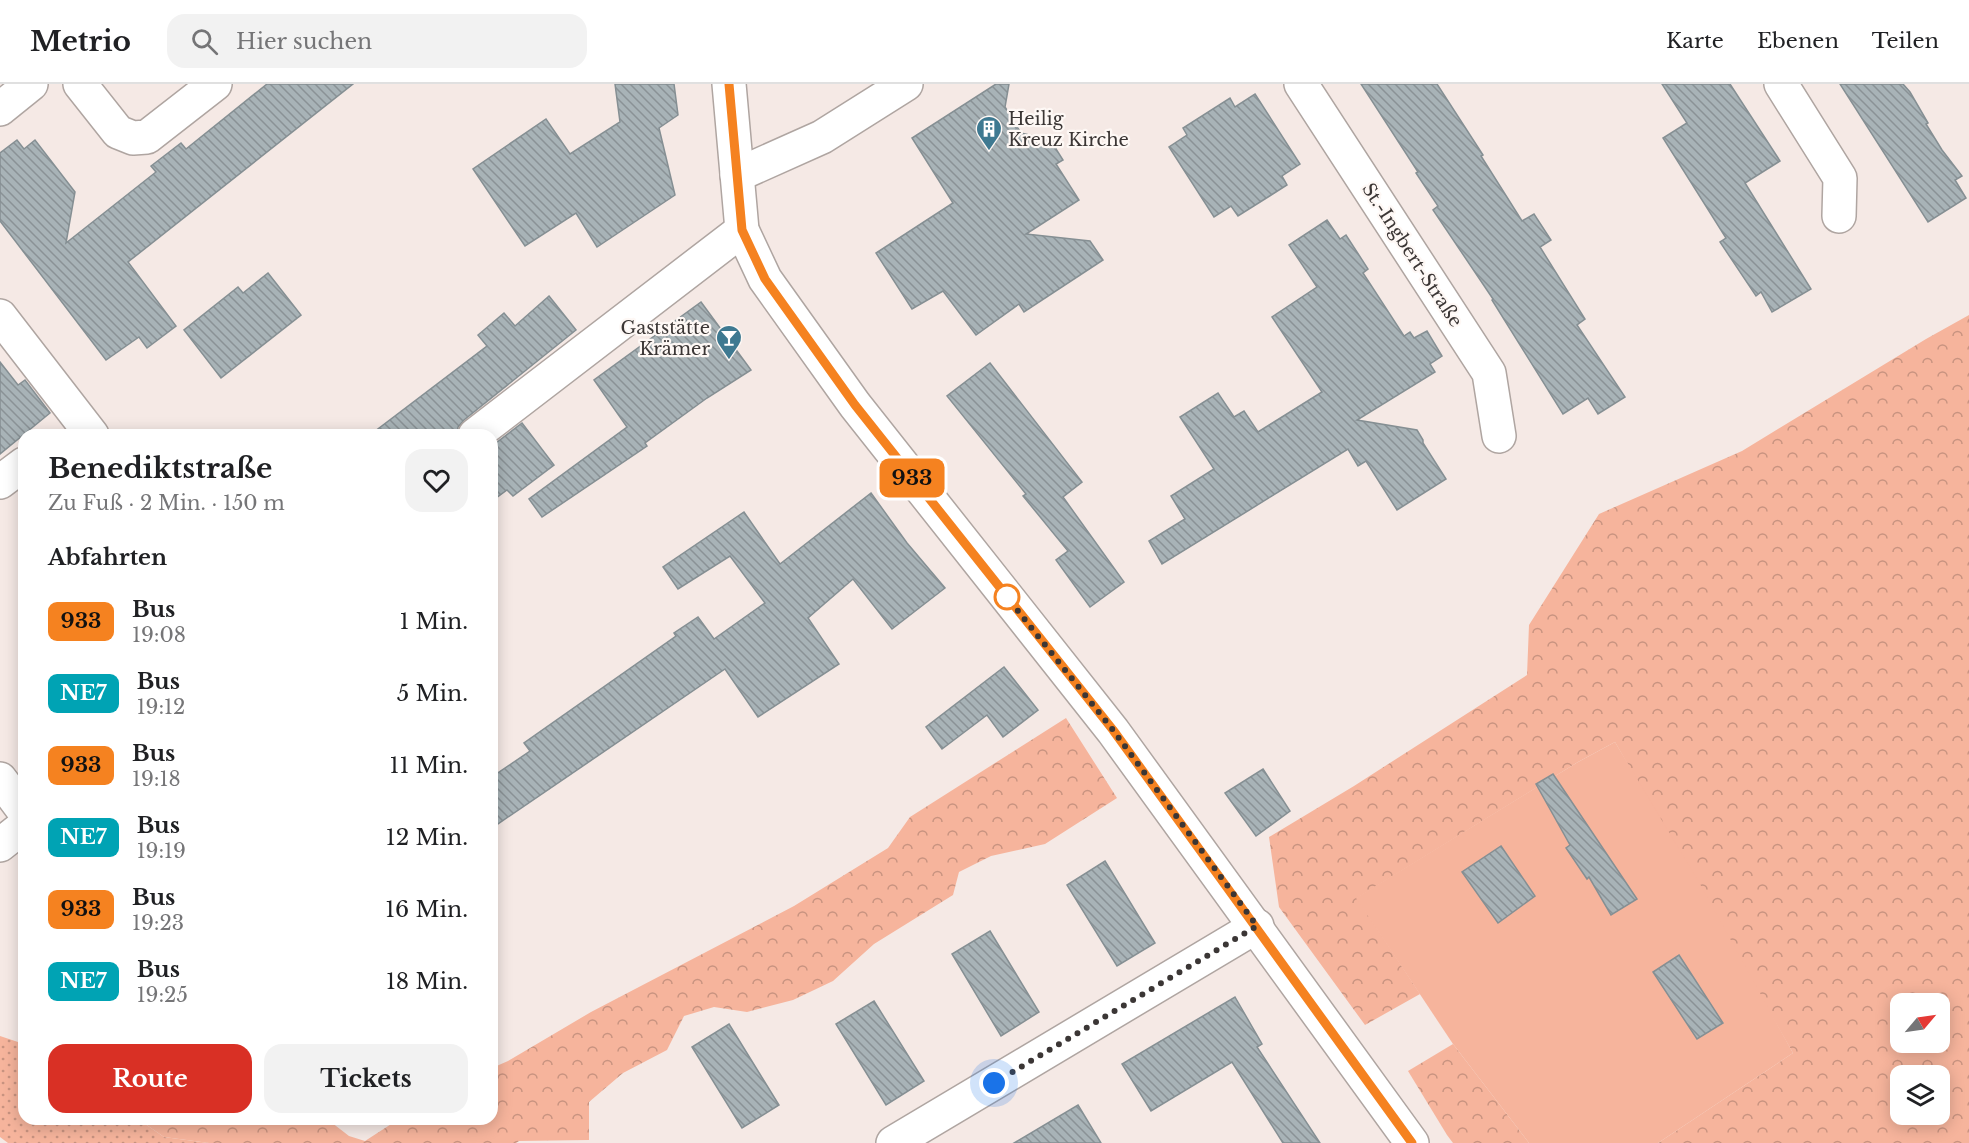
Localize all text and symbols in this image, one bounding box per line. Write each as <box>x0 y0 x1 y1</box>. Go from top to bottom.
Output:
search box <box>167 14 587 68</box>
text: Metrio <box>30 24 131 59</box>
icon: search <box>188 25 221 58</box>
text: Hier suchen <box>236 28 372 55</box>
text: Karte <box>1666 28 1724 54</box>
text: Ebenen <box>1757 28 1839 54</box>
text: Teilen <box>1872 28 1939 54</box>
place label: Heilig Kreuz Kirche <box>1008 108 1129 151</box>
building icon: Heilig Kreuz Kirche <box>974 114 1004 152</box>
street label: St.-Ingbert-Straße <box>1357 179 1467 331</box>
place label: Gaststätte Krämer <box>621 317 710 360</box>
bar icon: Gaststätte Krämer <box>714 323 744 361</box>
button: heart <box>405 449 468 512</box>
text: Benediktstraße <box>48 451 272 486</box>
line badge: 933 <box>878 458 946 498</box>
text: 933 <box>892 465 932 491</box>
text: Zu Fuß · 2 Min. · 150 m <box>48 491 285 515</box>
text: Abfahrten <box>48 544 167 571</box>
unlabelled marker <box>994 584 1020 610</box>
text: Bus <box>132 596 175 623</box>
text: 933 <box>61 608 101 634</box>
text: 1 Min. <box>399 608 468 635</box>
text: 19:08 <box>132 623 186 647</box>
text: Bus <box>137 668 180 695</box>
text: NE7 <box>60 680 107 706</box>
text: 5 Min. <box>397 680 468 707</box>
text: 19:12 <box>137 695 185 719</box>
text: Bus <box>132 740 175 767</box>
text: 933 <box>61 752 101 778</box>
text: 11 Min. <box>390 752 468 779</box>
text: 19:18 <box>132 767 181 791</box>
text: Bus <box>137 812 180 839</box>
text: NE7 <box>60 824 107 850</box>
text: 12 Min. <box>386 824 468 851</box>
text: 19:19 <box>137 839 186 863</box>
text: Bus <box>132 884 175 911</box>
text: 933 <box>61 896 101 922</box>
text: 16 Min. <box>385 896 468 923</box>
text: 19:23 <box>132 911 184 935</box>
text: Bus <box>137 956 180 983</box>
text: NE7 <box>60 968 107 994</box>
text: 18 Min. <box>386 968 468 995</box>
text: 19:25 <box>137 983 188 1007</box>
north arrow <box>1890 993 1950 1053</box>
map controls <box>1890 993 1950 1125</box>
button: Route <box>48 1044 252 1113</box>
button: Tickets <box>264 1044 468 1113</box>
button: layers <box>1890 1065 1950 1125</box>
your location <box>979 1068 1009 1098</box>

